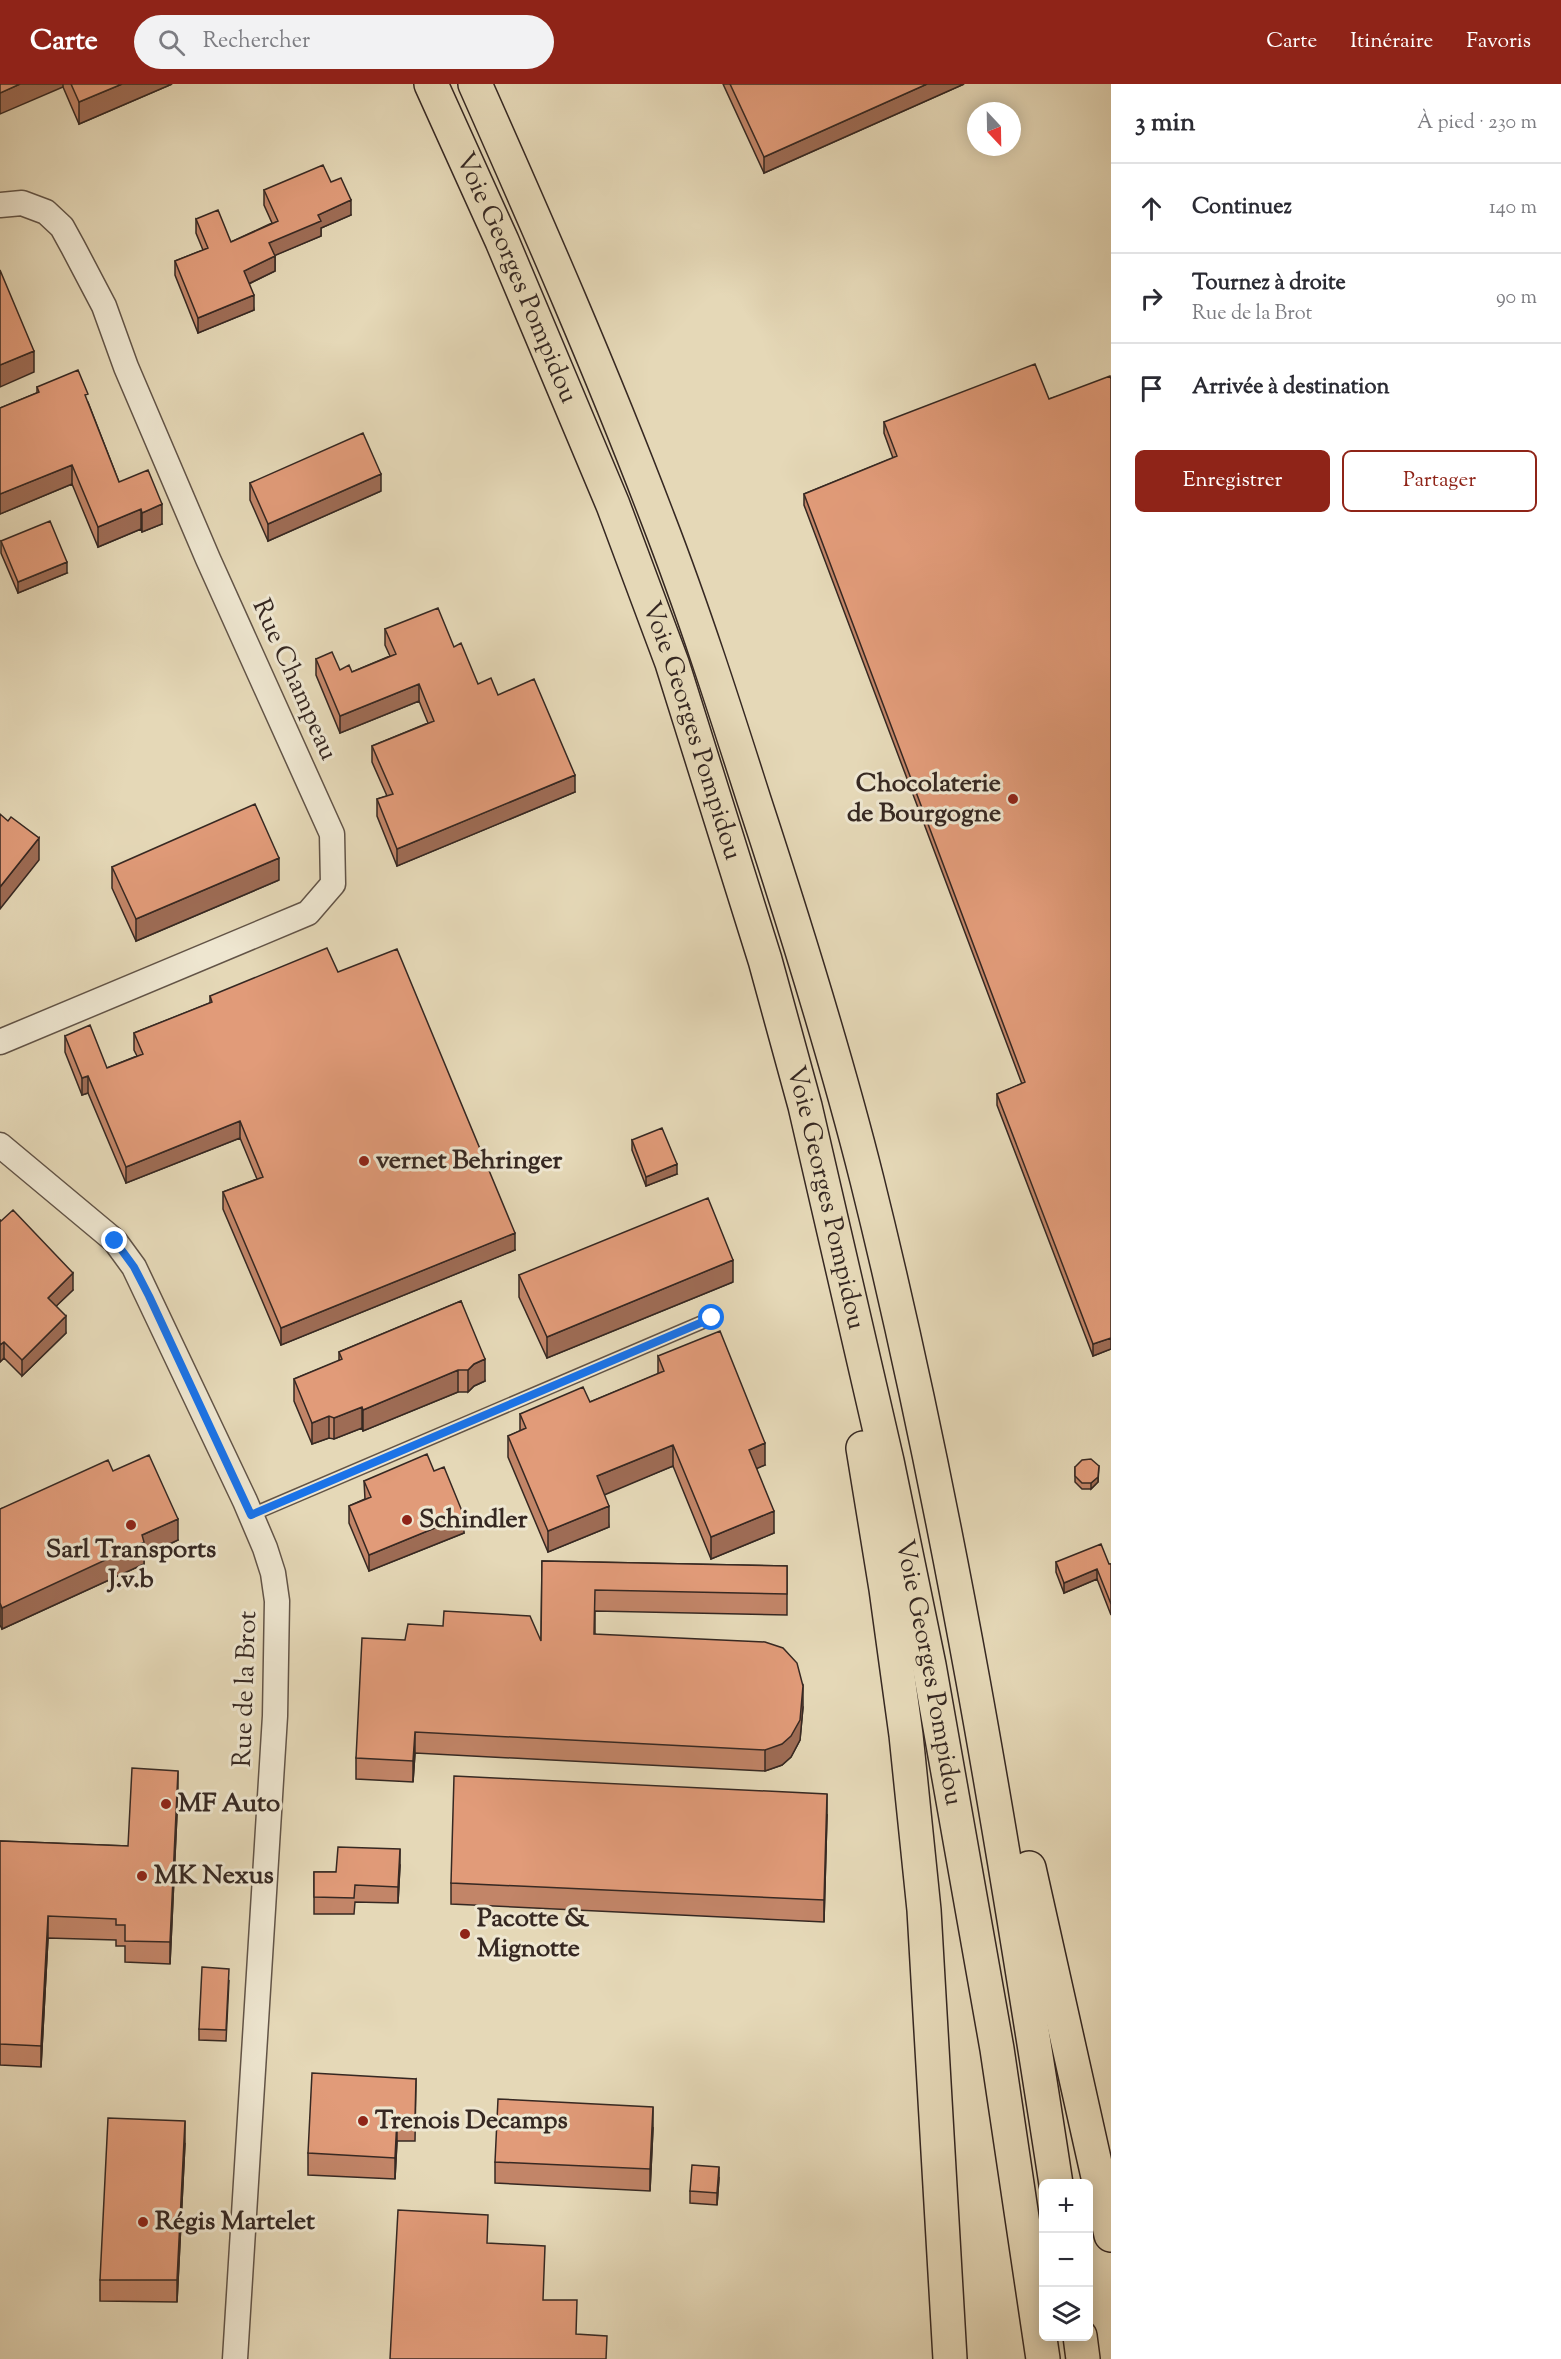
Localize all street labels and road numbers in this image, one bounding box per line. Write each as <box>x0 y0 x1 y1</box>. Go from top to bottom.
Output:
street label: Voie Georges Pompidou <box>446 147 587 409</box>
street label: Rue Champeau <box>242 593 346 767</box>
street label: Voie Georges Pompidou <box>632 596 751 865</box>
street label: Voie Georges Pompidou <box>776 1062 875 1333</box>
street label: Voie Georges Pompidou <box>885 1536 972 1808</box>
street label: Rue de la Brot <box>225 1610 267 1768</box>

